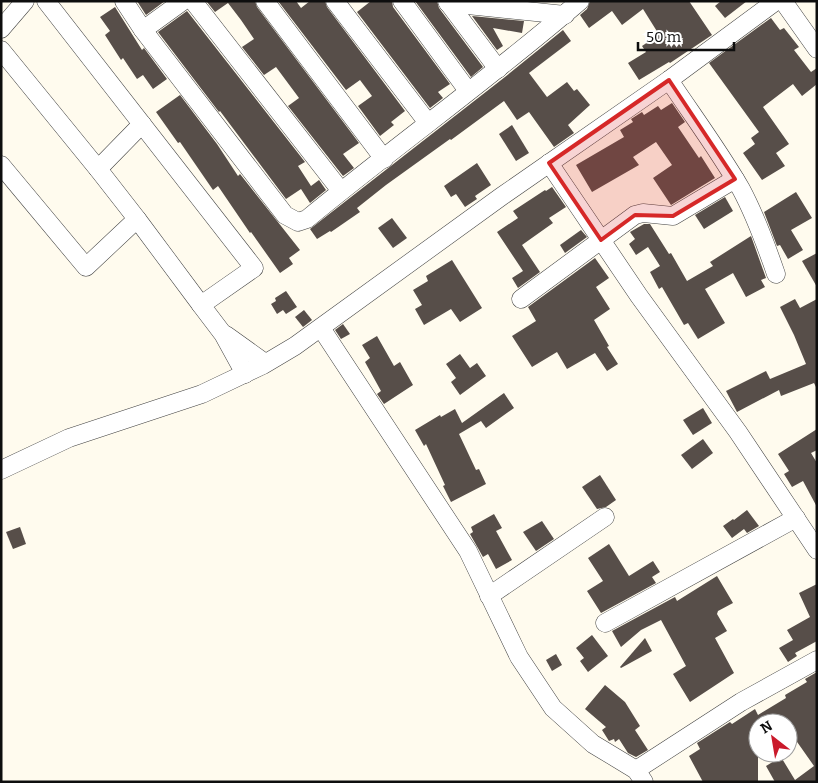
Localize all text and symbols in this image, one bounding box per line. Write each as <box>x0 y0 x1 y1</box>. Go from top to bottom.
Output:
scale bar <box>638 20 734 52</box>
text: 50 m <box>646 28 682 46</box>
north arrow <box>748 713 798 763</box>
text: N <box>758 717 776 737</box>

